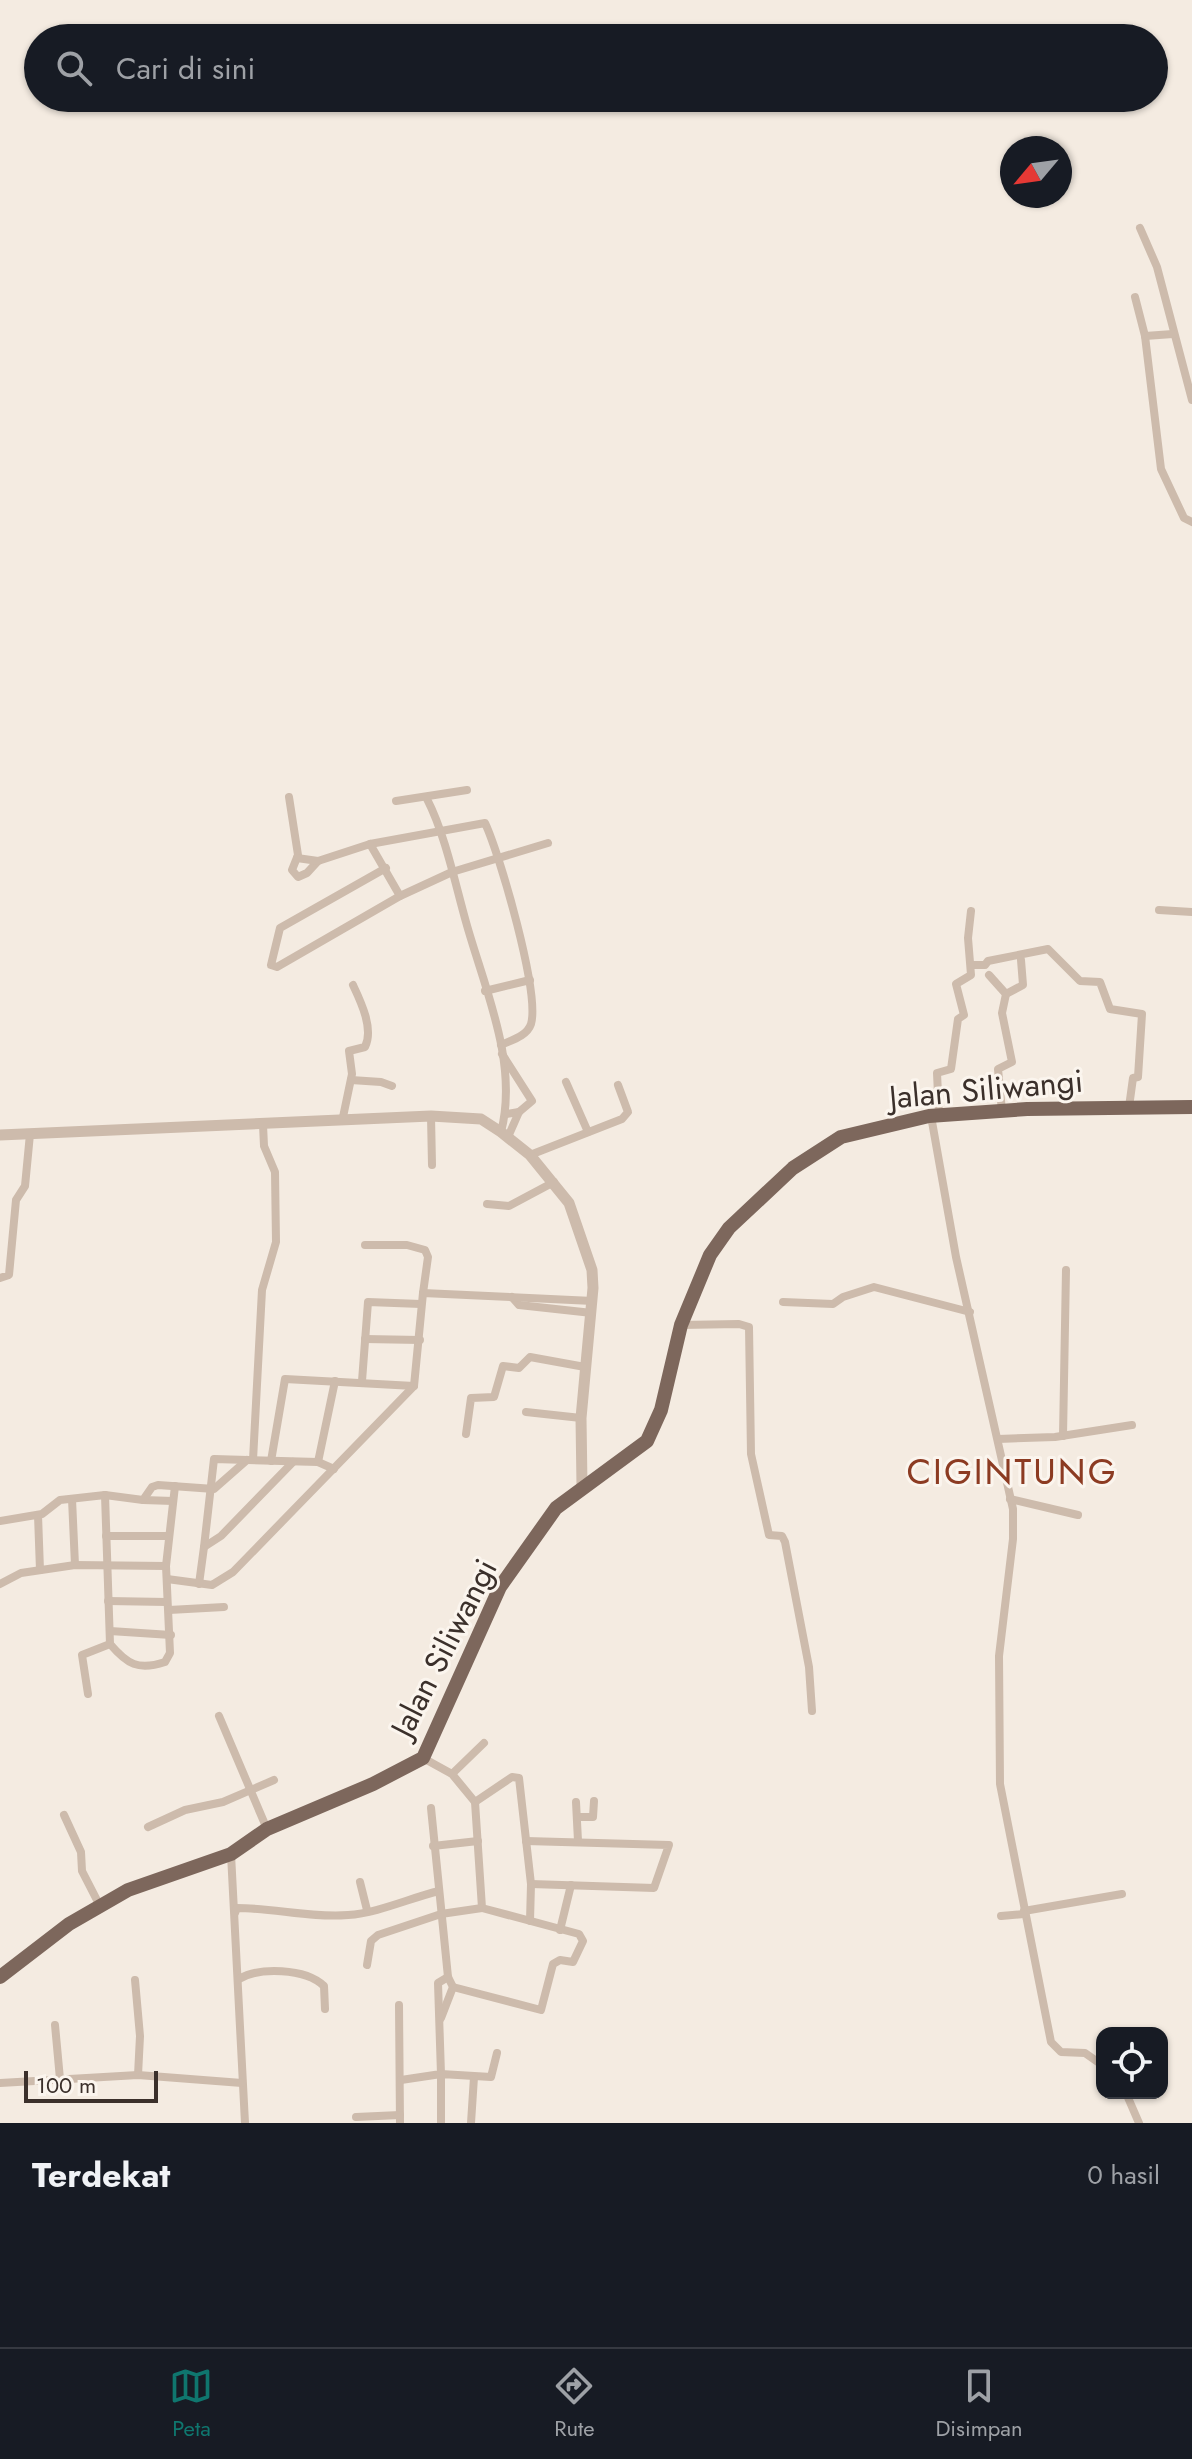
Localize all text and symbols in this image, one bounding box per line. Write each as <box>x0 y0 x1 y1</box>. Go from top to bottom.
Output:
search box <box>24 24 1168 112</box>
icon: search <box>52 46 96 90</box>
text: Cari di sini <box>116 47 255 90</box>
north arrow <box>1000 136 1072 208</box>
street label: Jalan Siliwangi <box>883 1058 1085 1121</box>
district label: CIGINTUNG <box>906 1445 1118 1497</box>
street label: Jalan Siliwangi <box>378 1551 509 1749</box>
map controls <box>1096 2027 1168 2099</box>
button: locate <box>1096 2027 1168 2099</box>
scale bar <box>24 2067 158 2103</box>
text: 100 m <box>36 2069 96 2101</box>
text: Terdekat <box>32 2151 170 2200</box>
text: 0 hasil <box>1087 2156 1160 2194</box>
tab: Peta <box>169 2364 213 2444</box>
tab: Rute <box>552 2364 596 2444</box>
tab: Disimpan <box>935 2364 1022 2444</box>

